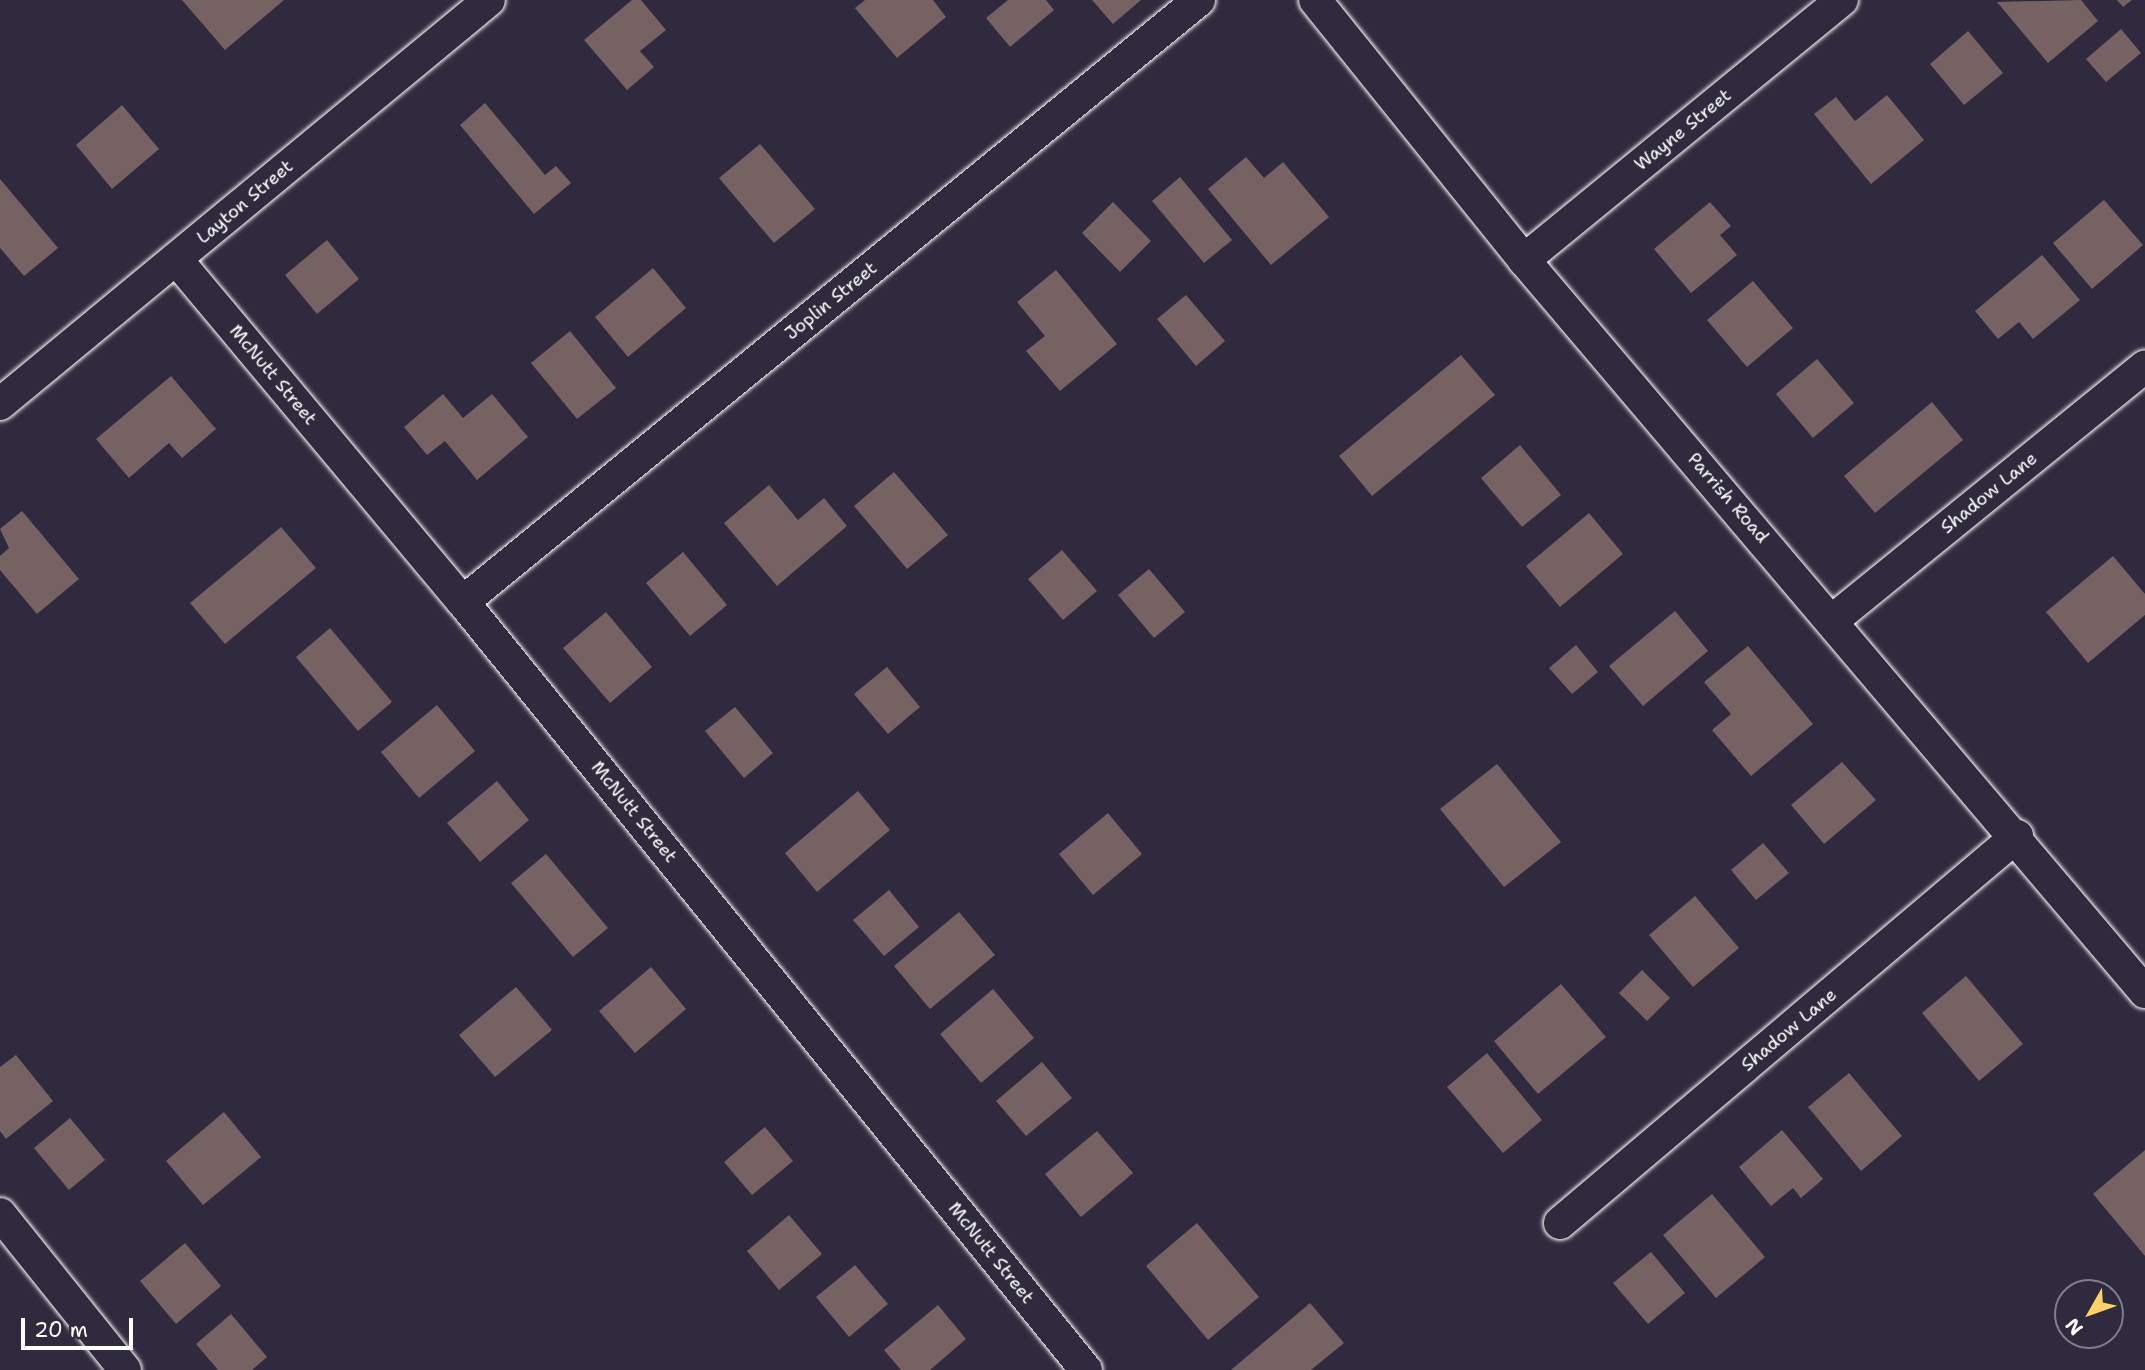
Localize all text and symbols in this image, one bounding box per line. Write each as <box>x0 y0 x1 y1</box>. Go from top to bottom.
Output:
street label: Wayne Street <box>1630 85 1736 175</box>
street label: Layton Street <box>193 156 297 248</box>
street label: Joplin Street <box>781 257 881 345</box>
street label: McNutt Street <box>225 320 321 430</box>
street label: Shadow Lane <box>1936 448 2042 538</box>
street label: Parrish Road <box>1683 449 1773 547</box>
street label: McNutt Street <box>587 757 681 867</box>
street label: Shadow Lane <box>1737 984 1841 1076</box>
street label: McNutt Street <box>944 1198 1038 1308</box>
north arrow <box>2054 1279 2124 1349</box>
scale bar <box>24 1304 136 1348</box>
text: N <box>2060 1313 2088 1340</box>
text: 20 m <box>34 1316 88 1344</box>

